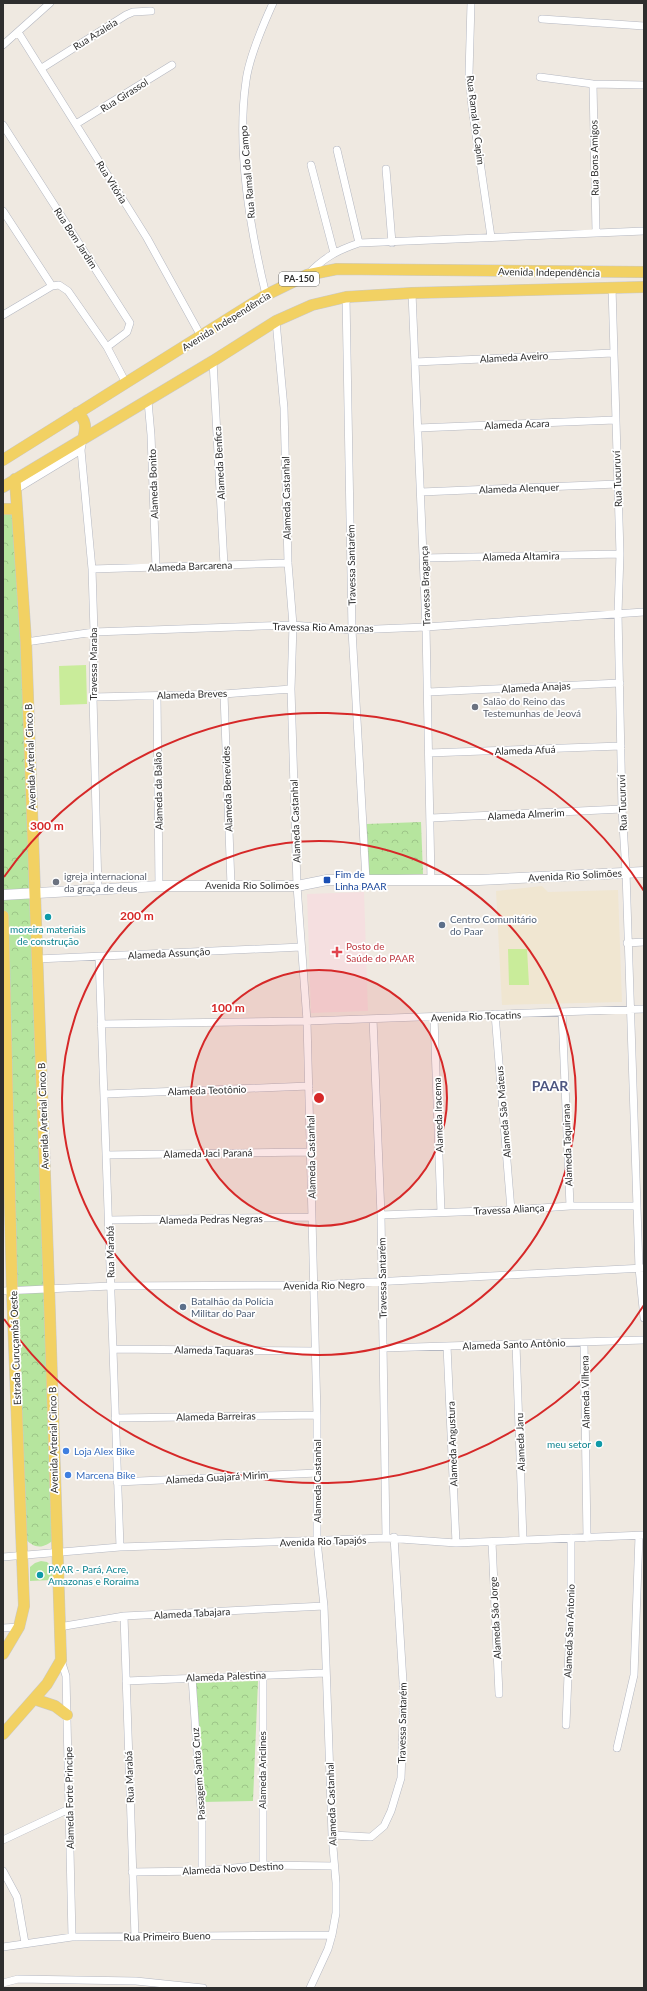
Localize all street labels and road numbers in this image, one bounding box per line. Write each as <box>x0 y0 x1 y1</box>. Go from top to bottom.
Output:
street label: Rua Azaleia <box>71 16 119 52</box>
street label: Rua Ramal do Capim <box>465 75 487 165</box>
street label: Rua Girassol <box>98 76 150 114</box>
street label: Rua Bons Amigos <box>587 120 601 196</box>
street label: Rua Ramal do Campo <box>237 125 257 219</box>
street label: Rua Vitória <box>94 158 130 206</box>
street label: Rua Bom Jardim <box>52 205 100 271</box>
street label: Avenida Independência <box>498 265 600 279</box>
road number: PA-150 <box>279 272 319 286</box>
street label: Avenida Independência <box>180 289 272 353</box>
street label: Alameda Aveiro <box>479 349 549 365</box>
street label: Alameda Acara <box>484 417 550 431</box>
street label: Alameda Benfica <box>211 426 227 500</box>
street label: Alameda Bonito <box>146 448 160 519</box>
street label: Rua Tucuruví <box>610 450 624 507</box>
street label: Alameda Castanhal <box>279 456 293 540</box>
street label: Alameda Alenquer <box>479 481 560 495</box>
street label: Travessa Santarém <box>344 524 358 606</box>
street label: Travessa Bragança <box>418 546 432 626</box>
street label: Alameda Altamira <box>482 549 560 563</box>
street label: Alameda Barcarena <box>148 559 232 573</box>
street label: Travessa Rio Amazonas <box>272 620 374 634</box>
street label: Travessa Maraba <box>87 628 99 700</box>
street label: Alameda Anajas <box>501 679 571 695</box>
street label: Alameda Breves <box>157 687 227 701</box>
street label: Avenida Arterial Cinco B <box>22 703 38 811</box>
street label: Alameda Afuá <box>494 743 556 757</box>
street label: Alameda Benevides <box>220 746 234 832</box>
street label: Alameda da Balão <box>151 751 165 830</box>
street label: Rua Tucuruví <box>615 774 629 831</box>
street label: Alameda Castanhal <box>288 779 302 863</box>
street label: Alameda Almerim <box>487 806 565 822</box>
street label: Avenida Rio Solimões <box>528 867 622 883</box>
street label: Avenida Rio Solimões <box>205 879 299 891</box>
street label: Alameda Assunção <box>128 945 211 961</box>
street label: Avenida Rio Tocatins <box>431 1008 521 1024</box>
street label: Avenida Arterial Cinco B <box>35 1062 51 1170</box>
street label: Alameda São Mateus <box>493 1066 513 1158</box>
street label: Alameda Iracema <box>431 1077 445 1153</box>
street label: Alameda Teotônio <box>167 1083 247 1097</box>
street label: Alameda Taquirana <box>560 1103 574 1187</box>
street label: Alameda Castanhal <box>304 1115 318 1199</box>
street label: Alameda Jaci Paraná <box>163 1146 253 1160</box>
street label: Travessa Aliança <box>473 1201 545 1217</box>
street label: Alameda Pedras Negras <box>159 1212 263 1226</box>
street label: Rua Marabá <box>104 1226 116 1278</box>
street label: Travessa Santarém <box>375 1237 389 1319</box>
street label: Avenida Rio Negro <box>283 1278 365 1292</box>
street label: Estrada Curuçambá Oeste <box>7 1291 23 1405</box>
street label: Alameda Santo Antônio <box>462 1336 566 1352</box>
street label: Alameda Taquaras <box>174 1343 254 1357</box>
street label: Alameda Vilhena <box>578 1355 592 1429</box>
street label: Avenida Arterial Cinco B <box>46 1387 60 1493</box>
street label: Alameda Angustura <box>445 1401 459 1487</box>
street label: Alameda Barreiras <box>176 1409 256 1423</box>
street label: Alameda Jaru <box>513 1412 527 1472</box>
street label: Alameda Castanhal <box>311 1439 323 1523</box>
street label: Alameda Guajará Mirim <box>165 1468 269 1486</box>
street label: Avenida Rio Tapajós <box>279 1533 367 1549</box>
street label: Alameda São Jorge <box>487 1576 503 1660</box>
street label: Alameda San Antonio <box>561 1584 577 1678</box>
street label: Alameda Tabajara <box>153 1605 231 1621</box>
street label: Alameda Palestina <box>186 1669 266 1683</box>
street label: Travessa Santarém <box>395 1682 409 1764</box>
street label: Passagem Santa Cruz <box>189 1727 207 1821</box>
street label: Alameda Ariclines <box>256 1731 268 1809</box>
street label: Alameda Forte Principe <box>62 1747 76 1849</box>
street label: Rua Marabá <box>122 1751 136 1803</box>
street label: Alameda Castanhal <box>324 1762 338 1846</box>
street label: Alameda Novo Destino <box>182 1859 284 1877</box>
street label: Rua Primeiro Bueno <box>123 1929 211 1943</box>

